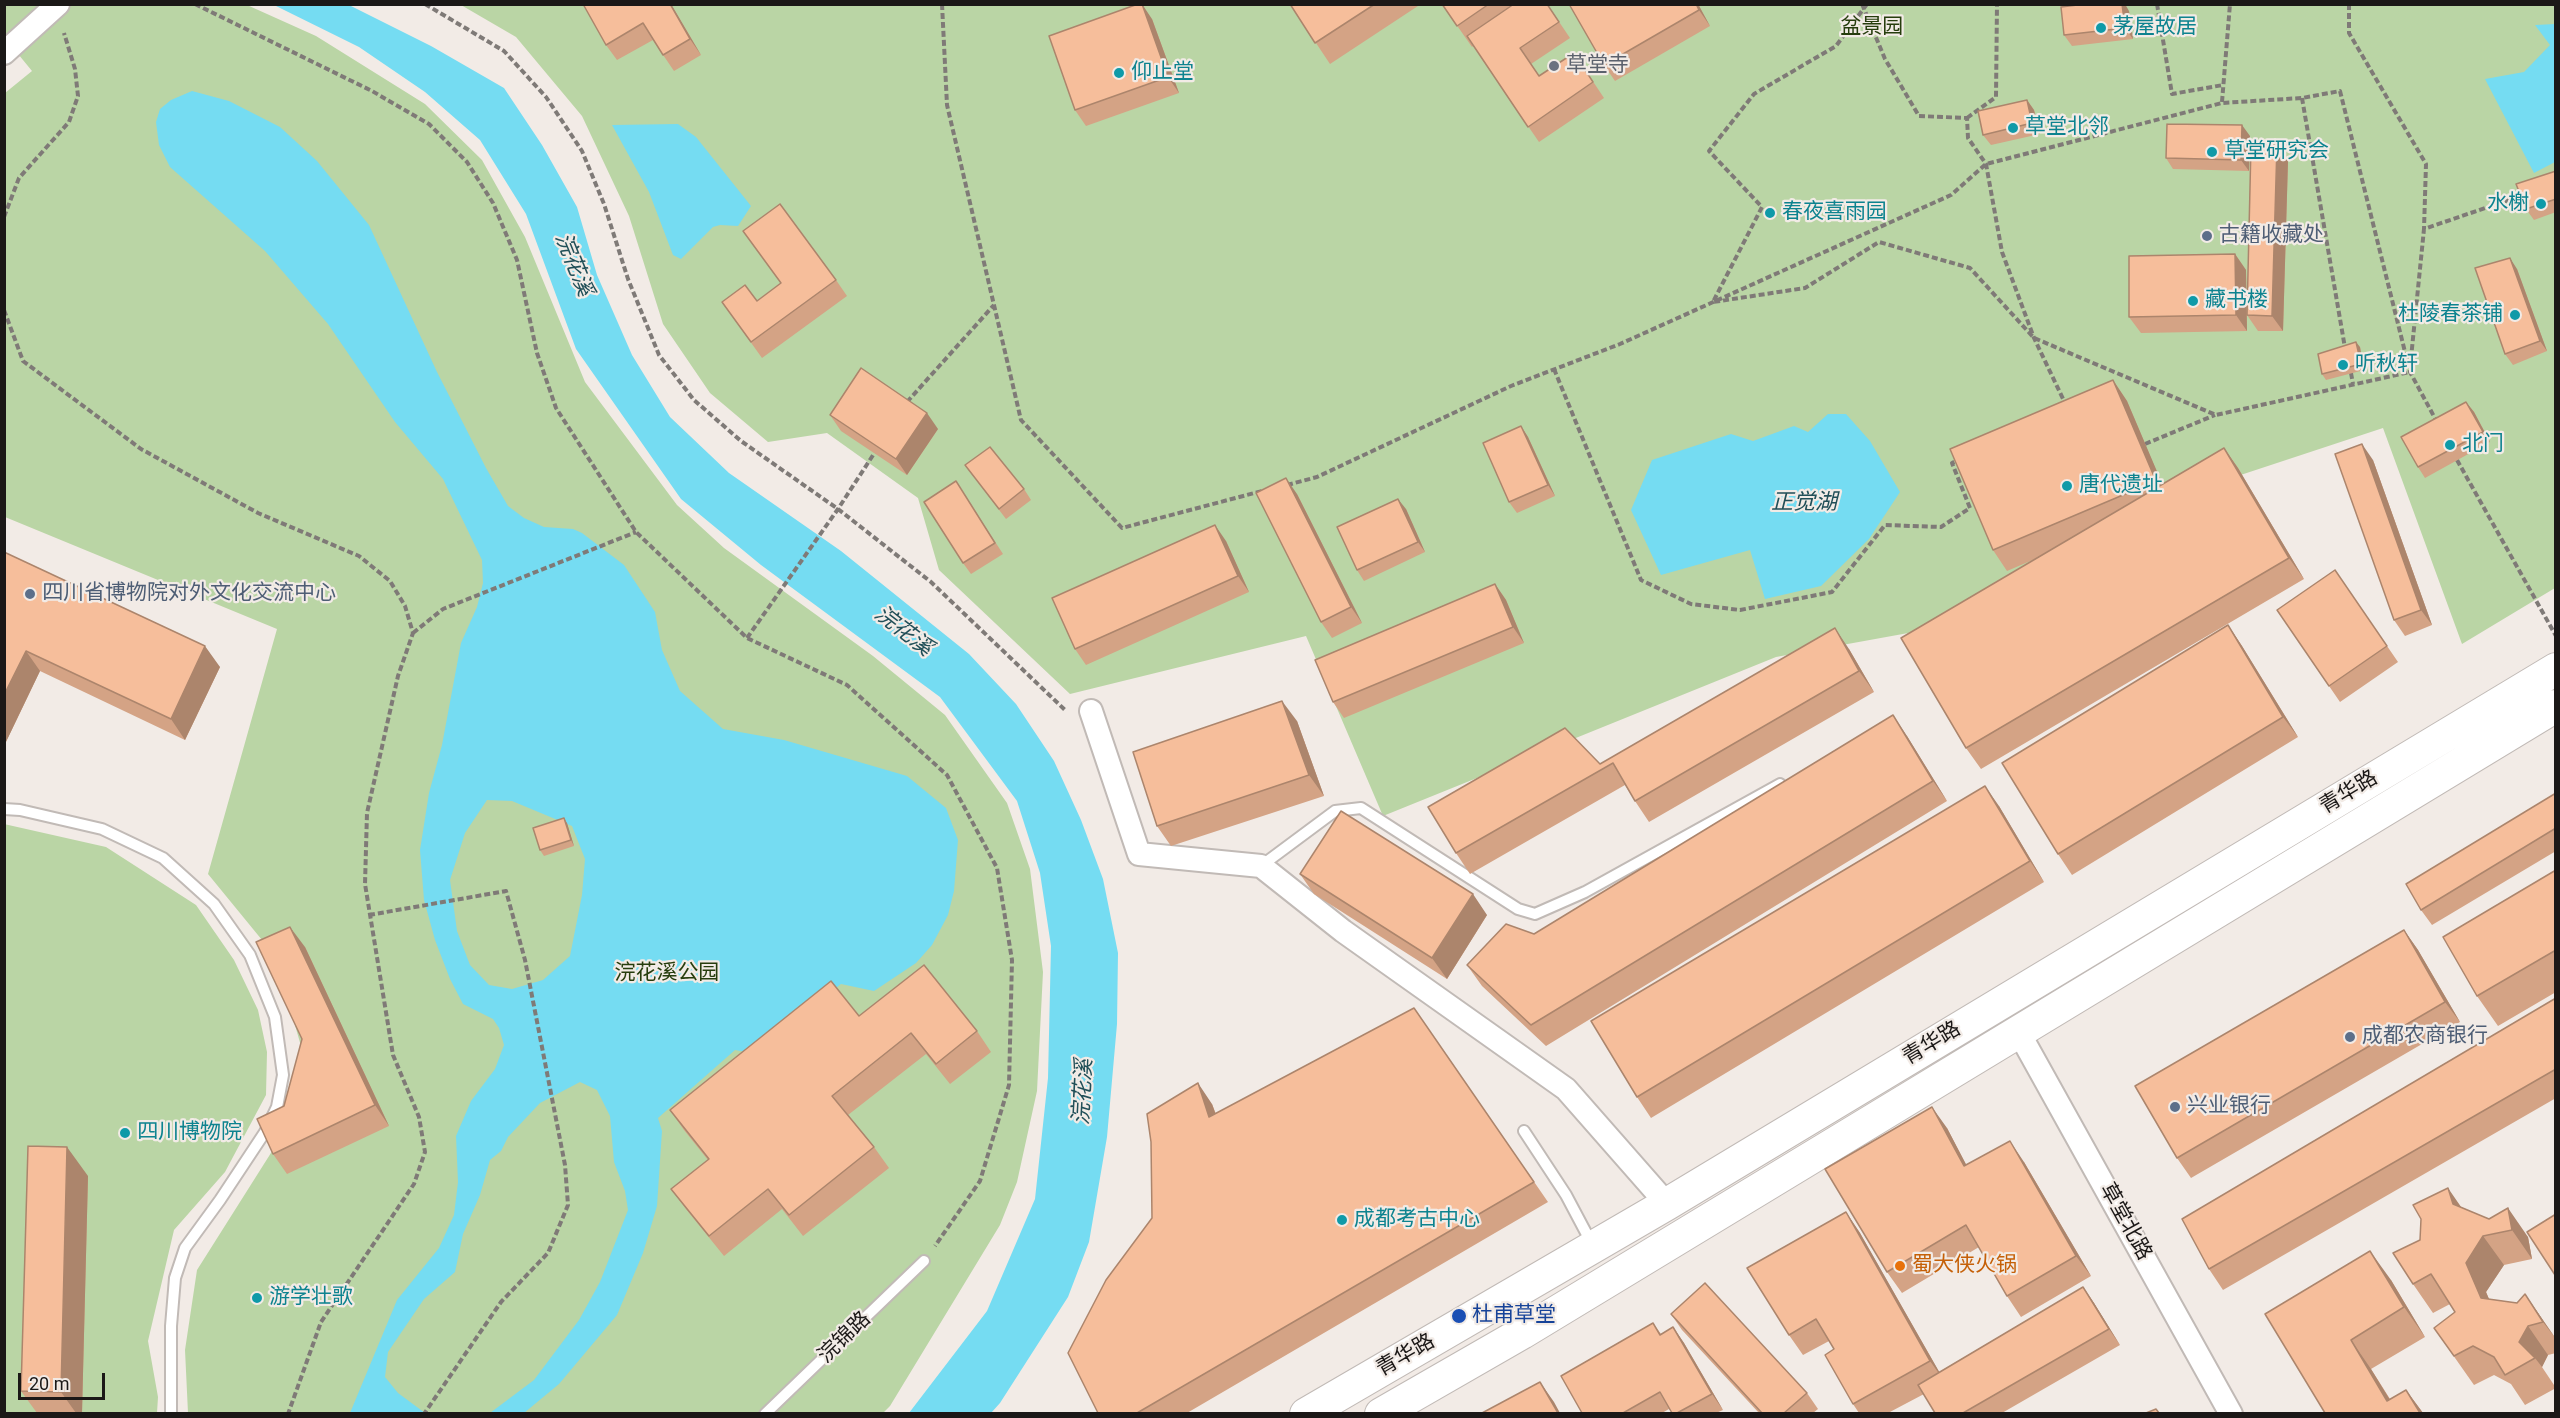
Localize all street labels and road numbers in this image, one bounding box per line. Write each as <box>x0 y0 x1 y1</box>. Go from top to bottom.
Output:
street label: 青华路 <box>2316 766 2382 820</box>
street label: 青华路 <box>1899 1017 1965 1071</box>
street label: 草堂北路 <box>2094 1179 2156 1265</box>
street label: 浣锦路 <box>814 1307 876 1369</box>
street label: 青华路 <box>1372 1329 1440 1383</box>

